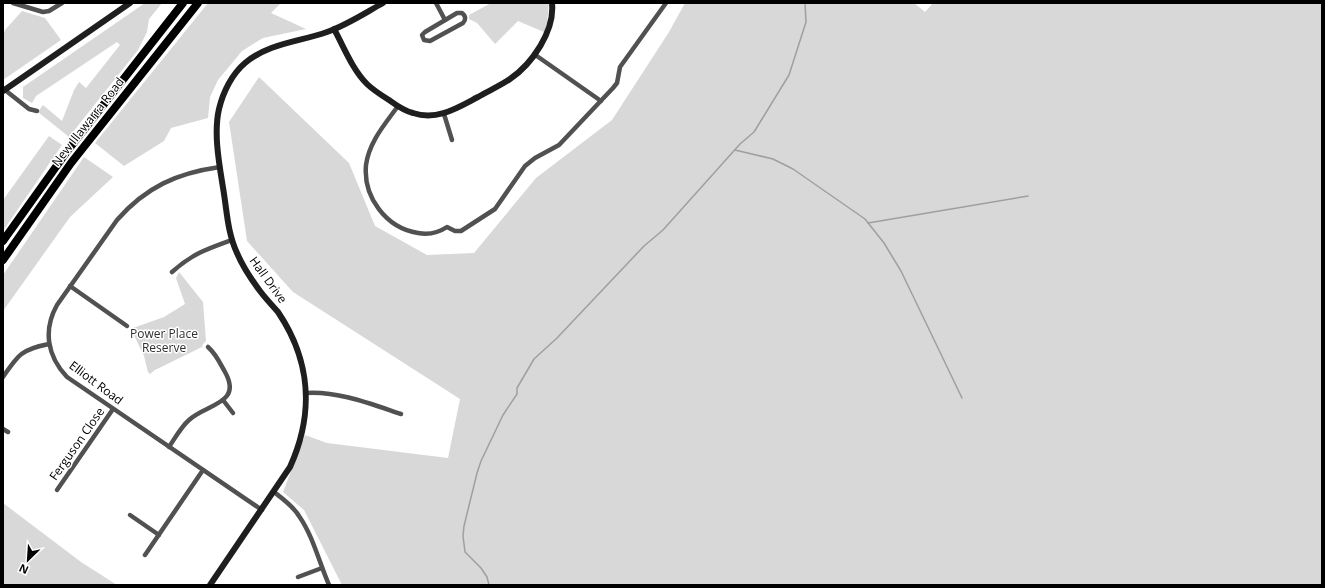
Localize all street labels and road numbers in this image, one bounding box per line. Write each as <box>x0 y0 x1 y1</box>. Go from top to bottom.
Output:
street label: New Illawarra Road <box>48 74 128 170</box>
street label: Hall Drive <box>246 253 291 307</box>
street label: Elliott Road <box>66 357 127 408</box>
street label: Ferguson Close <box>45 404 108 484</box>

